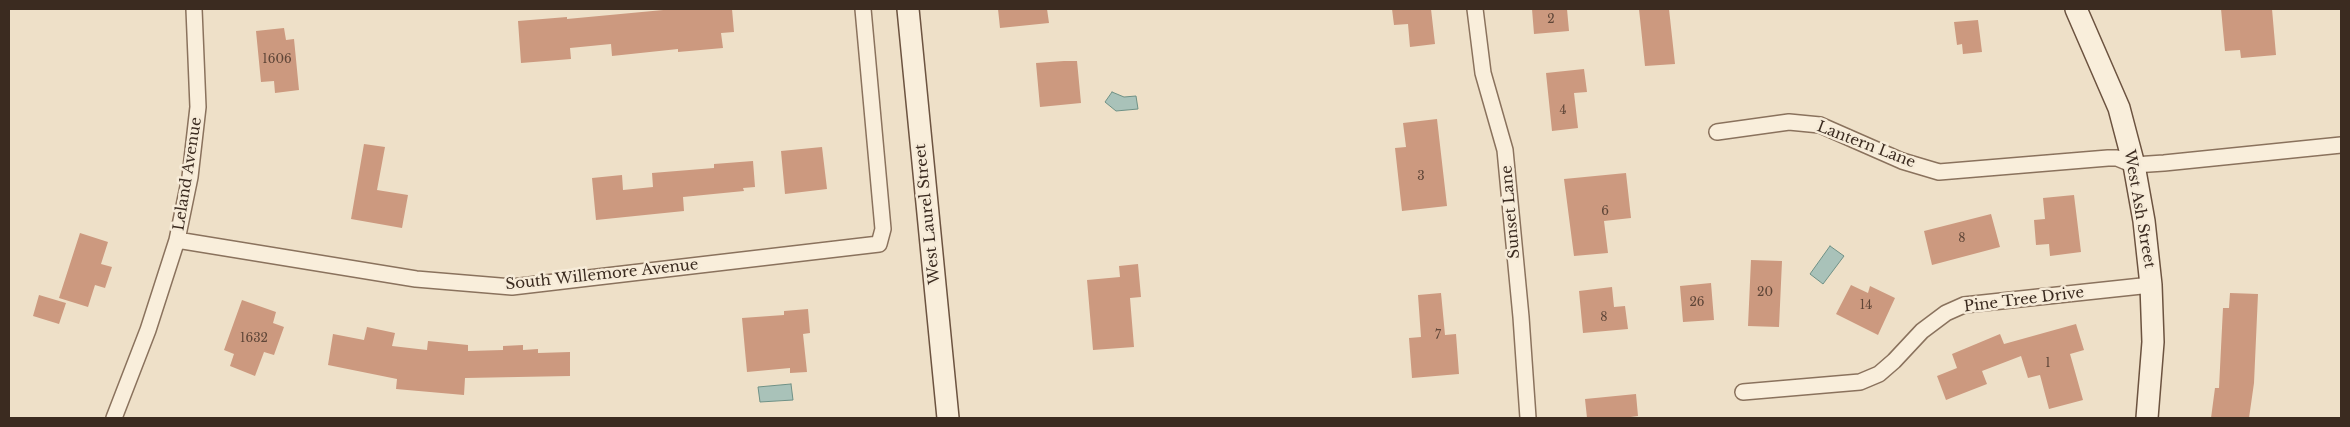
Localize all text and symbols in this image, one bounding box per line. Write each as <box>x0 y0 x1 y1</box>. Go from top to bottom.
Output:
house number: 2 <box>1547 13 1555 27</box>
house number: 1606 <box>262 53 292 67</box>
house number: 4 <box>1559 104 1567 118</box>
street label: Leland Avenue <box>170 116 206 232</box>
street label: Lantern Lane <box>1814 118 1918 172</box>
street label: West Laurel Street <box>912 143 944 285</box>
street label: West Ash Street <box>2120 148 2158 270</box>
street label: Sunset Lane <box>1498 165 1524 259</box>
house number: 3 <box>1417 170 1425 184</box>
house number: 6 <box>1601 205 1609 219</box>
house number: 8 <box>1958 232 1966 246</box>
street label: South Willemore Avenue <box>505 256 699 294</box>
street label: Pine Tree Drive <box>1963 284 2085 316</box>
house number: 20 <box>1757 286 1773 300</box>
house number: 26 <box>1689 296 1705 310</box>
house number: 14 <box>1860 299 1872 313</box>
house number: 8 <box>1600 311 1608 325</box>
house number: 7 <box>1435 329 1441 343</box>
house number: 1632 <box>240 332 268 346</box>
house number: 1 <box>2045 357 2051 371</box>

